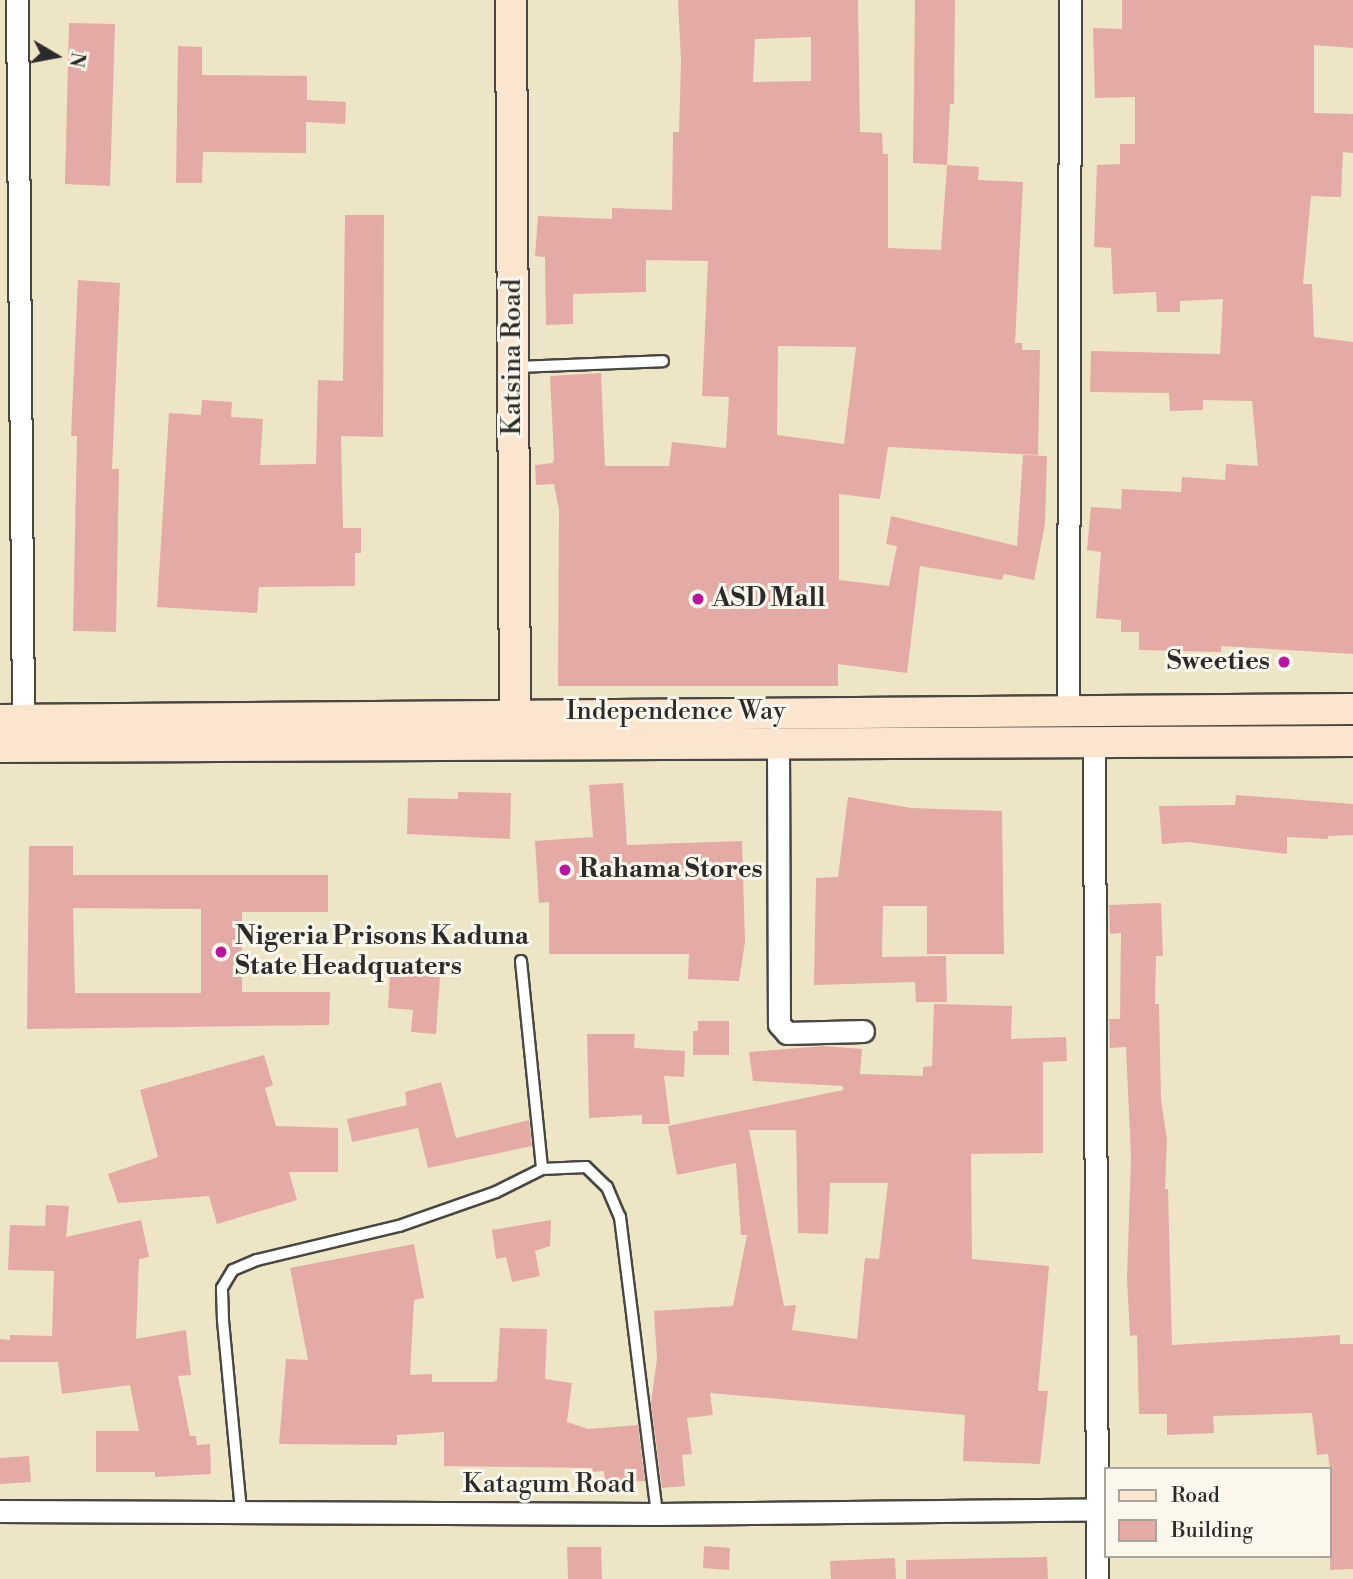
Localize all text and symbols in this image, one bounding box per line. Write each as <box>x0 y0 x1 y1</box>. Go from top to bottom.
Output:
north arrow <box>21 21 91 91</box>
text: N <box>64 50 90 69</box>
street label: Katsina Road <box>497 279 529 435</box>
place label: ASD Mall <box>712 583 826 615</box>
marker: ASD Mall <box>690 591 706 607</box>
place label: Sweeties <box>1167 646 1270 678</box>
marker: Sweeties <box>1276 654 1292 670</box>
street label: Independence Way <box>566 696 786 728</box>
place label: Rahama Stores <box>579 854 763 886</box>
marker: Rahama Stores <box>557 862 573 878</box>
place label: Nigeria Prisons Kaduna State Headquaters <box>235 921 529 982</box>
marker: Nigeria Prisons Kaduna State Headquaters <box>213 944 229 960</box>
legend <box>1104 1467 1332 1558</box>
street label: Katagum Road <box>463 1469 635 1501</box>
text: Road <box>1171 1483 1220 1509</box>
text: Building <box>1171 1518 1253 1544</box>

